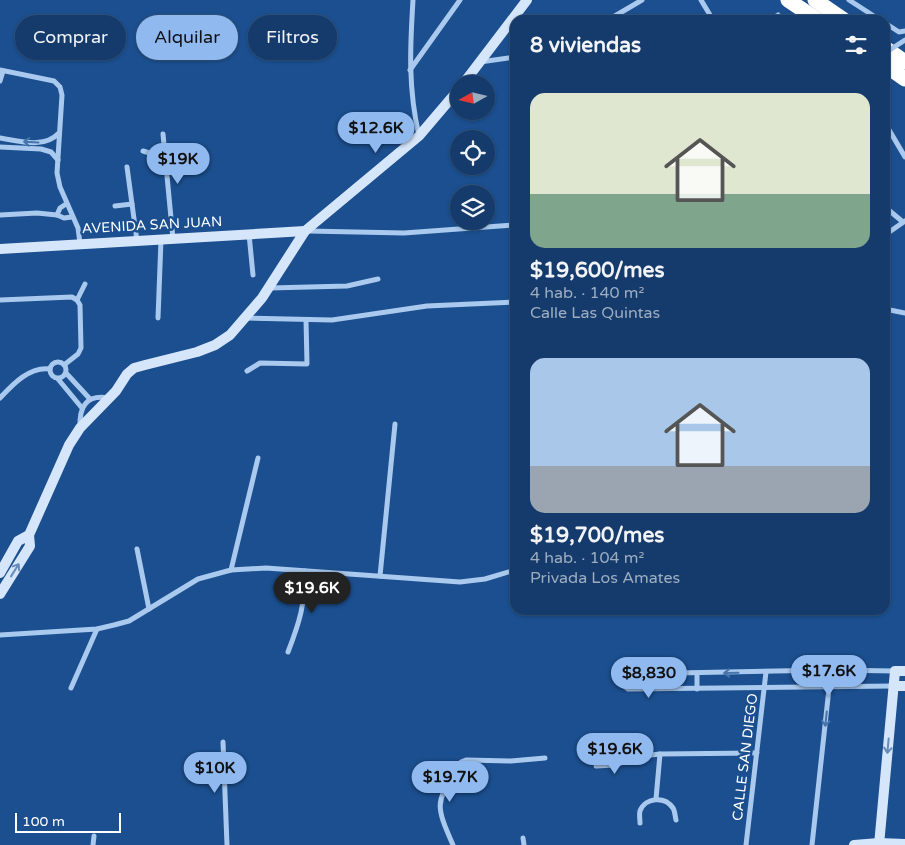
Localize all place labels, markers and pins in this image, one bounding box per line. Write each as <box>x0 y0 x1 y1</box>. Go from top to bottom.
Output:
pin: $12.6K <box>335 112 417 154</box>
pin: $19K <box>148 142 208 185</box>
pin: $19.6K <box>271 572 353 614</box>
pin: $17.6K <box>788 654 870 697</box>
pin: $8,830 <box>608 656 690 699</box>
pin: $19.6K <box>574 732 656 775</box>
pin: $10K <box>185 752 245 794</box>
pin: $19.7K <box>409 760 491 803</box>

